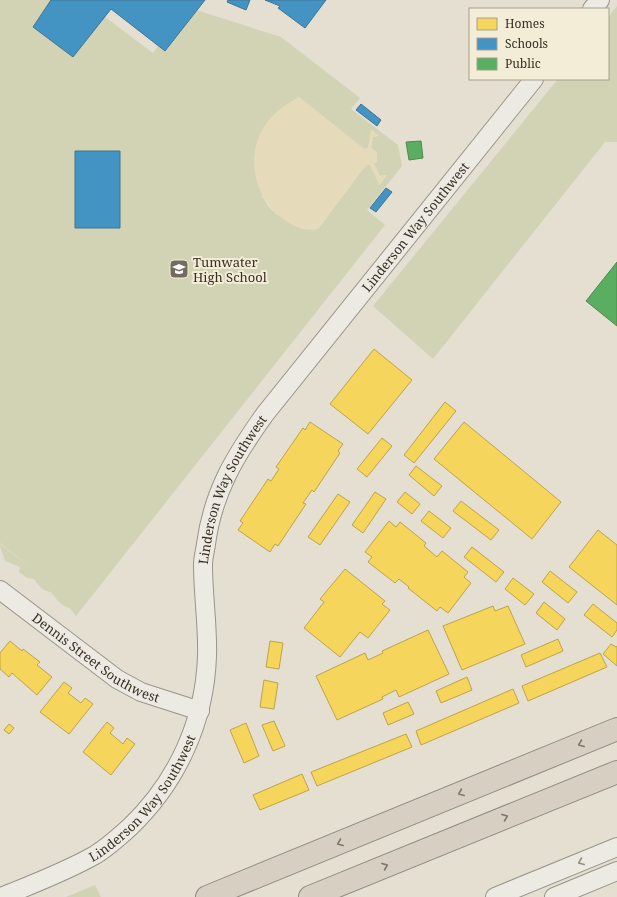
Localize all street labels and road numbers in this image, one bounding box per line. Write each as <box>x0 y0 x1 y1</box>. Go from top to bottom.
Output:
street label: Linderson Way Southwest <box>358 158 473 295</box>
street label: Linderson Way Southwest <box>194 411 271 565</box>
street label: Dennis Street Southwest <box>29 609 162 707</box>
street label: Linderson Way Southwest <box>85 732 200 866</box>

